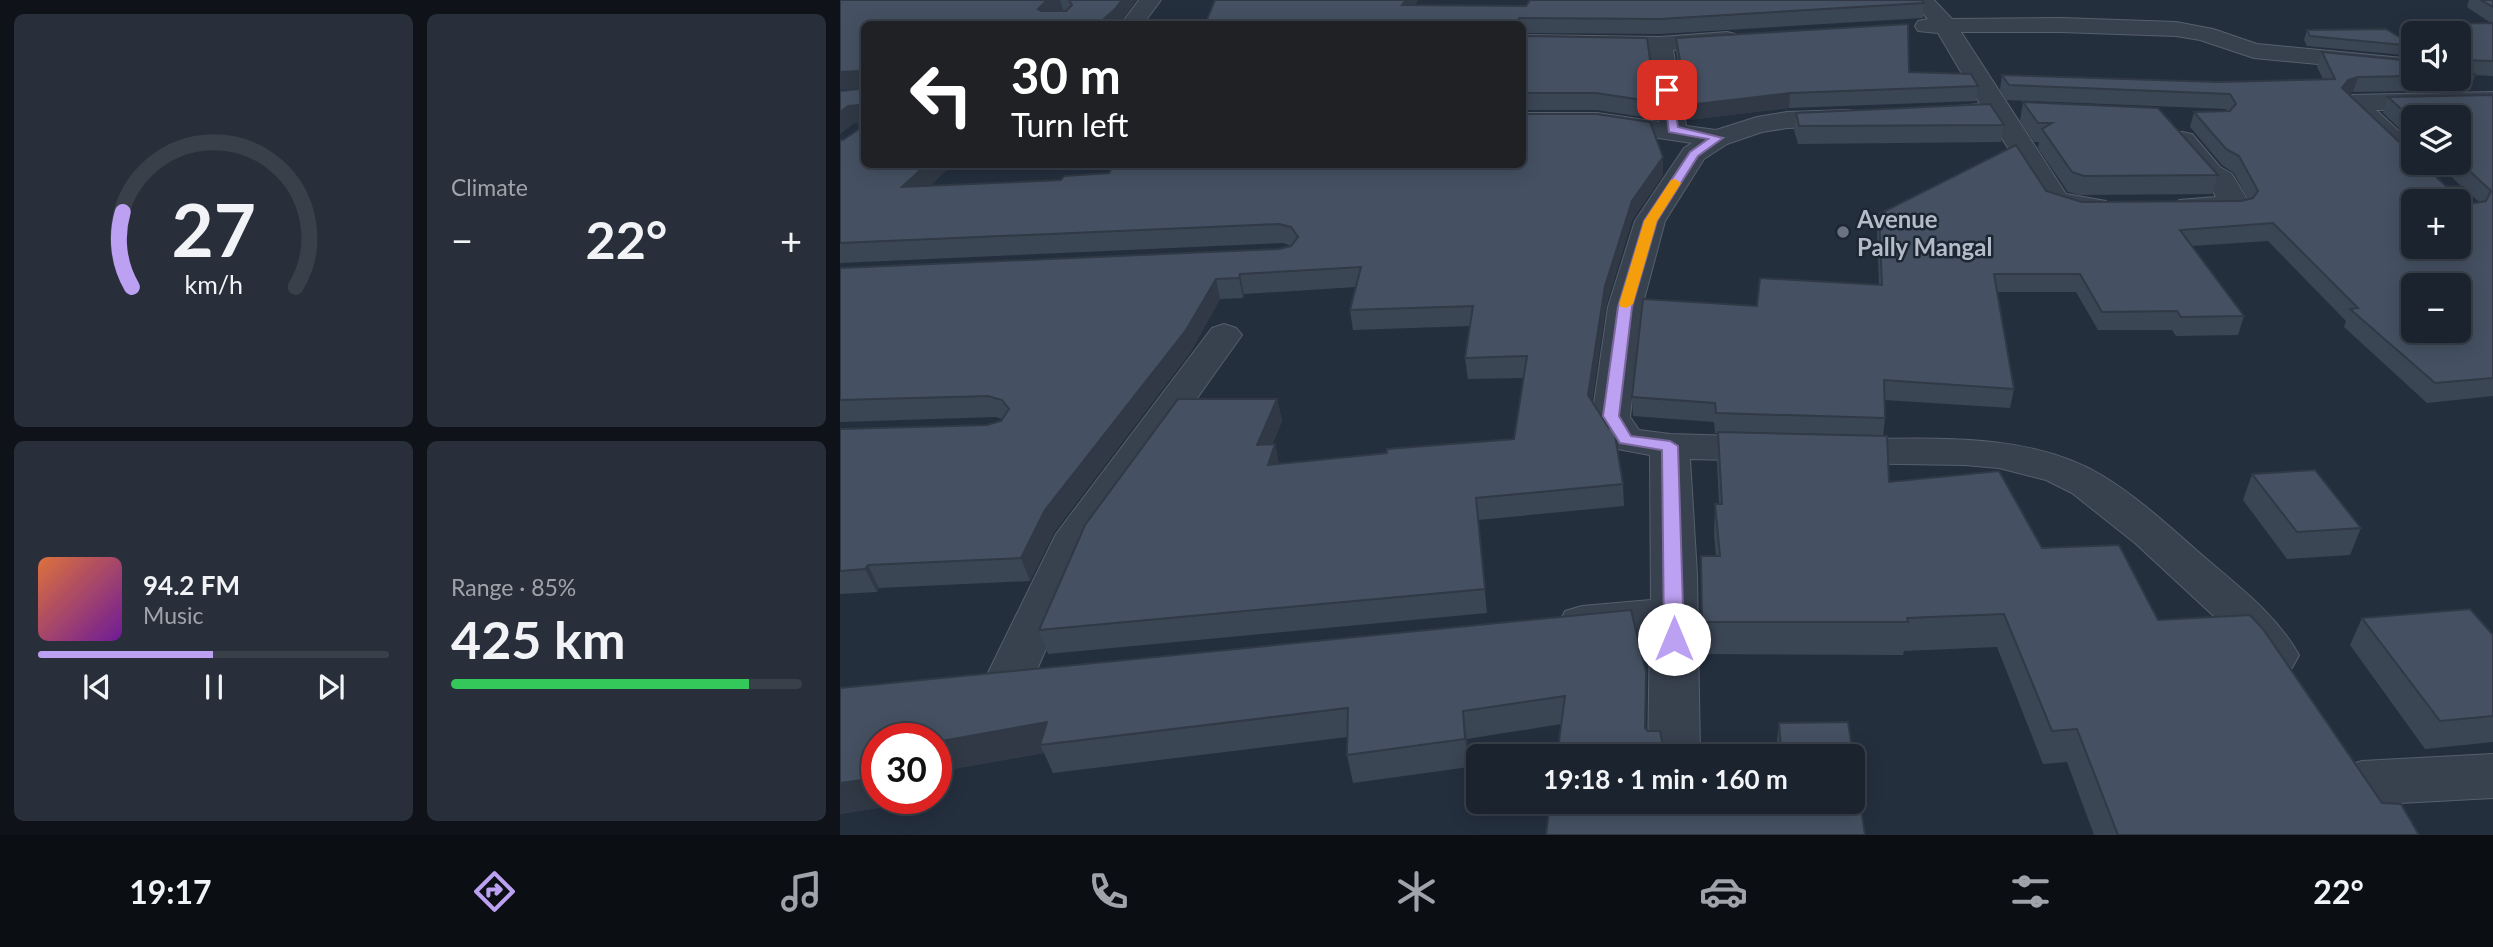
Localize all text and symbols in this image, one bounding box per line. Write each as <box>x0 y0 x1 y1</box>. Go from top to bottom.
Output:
map controls <box>2401 21 2471 343</box>
button: sound <box>2401 21 2471 91</box>
text: 30 m <box>1011 46 1121 104</box>
icon: left <box>896 49 987 140</box>
pin <box>1637 60 1697 120</box>
icon: arrive <box>1648 71 1686 109</box>
text: Turn left <box>1011 105 1128 144</box>
button: layers <box>2401 105 2471 175</box>
text: Climate <box>451 173 528 201</box>
text: 27 <box>171 185 256 273</box>
button: + <box>2401 189 2471 259</box>
place label: Avenue Pally Mangal <box>1856 204 1992 261</box>
text: 22° <box>586 208 667 270</box>
text: − <box>451 217 473 263</box>
text: + <box>780 217 802 263</box>
marker: Avenue Pally Mangal <box>1835 224 1851 240</box>
text: km/h <box>184 268 243 298</box>
button: − <box>2401 273 2471 343</box>
text: 94.2 FM <box>143 569 240 601</box>
text: Range · 85% <box>451 573 576 601</box>
text: Music <box>143 601 203 629</box>
position arrow <box>1637 602 1711 676</box>
text: 425 km <box>451 608 625 670</box>
icon: previous <box>78 668 116 706</box>
icon: pause <box>195 668 233 706</box>
icon: next <box>312 668 350 706</box>
speed limit sign: 30 <box>861 723 952 814</box>
text: 19:18 · 1 min · 160 m <box>1543 763 1788 795</box>
icon: directions <box>470 867 519 916</box>
icon: music <box>777 867 826 916</box>
icon: phone <box>1084 867 1133 916</box>
icon: climate <box>1392 867 1441 916</box>
icon: car <box>1699 867 1748 916</box>
icon: filters <box>2006 867 2055 916</box>
text: 19:17 <box>129 872 212 911</box>
text: 22° <box>2313 872 2364 911</box>

